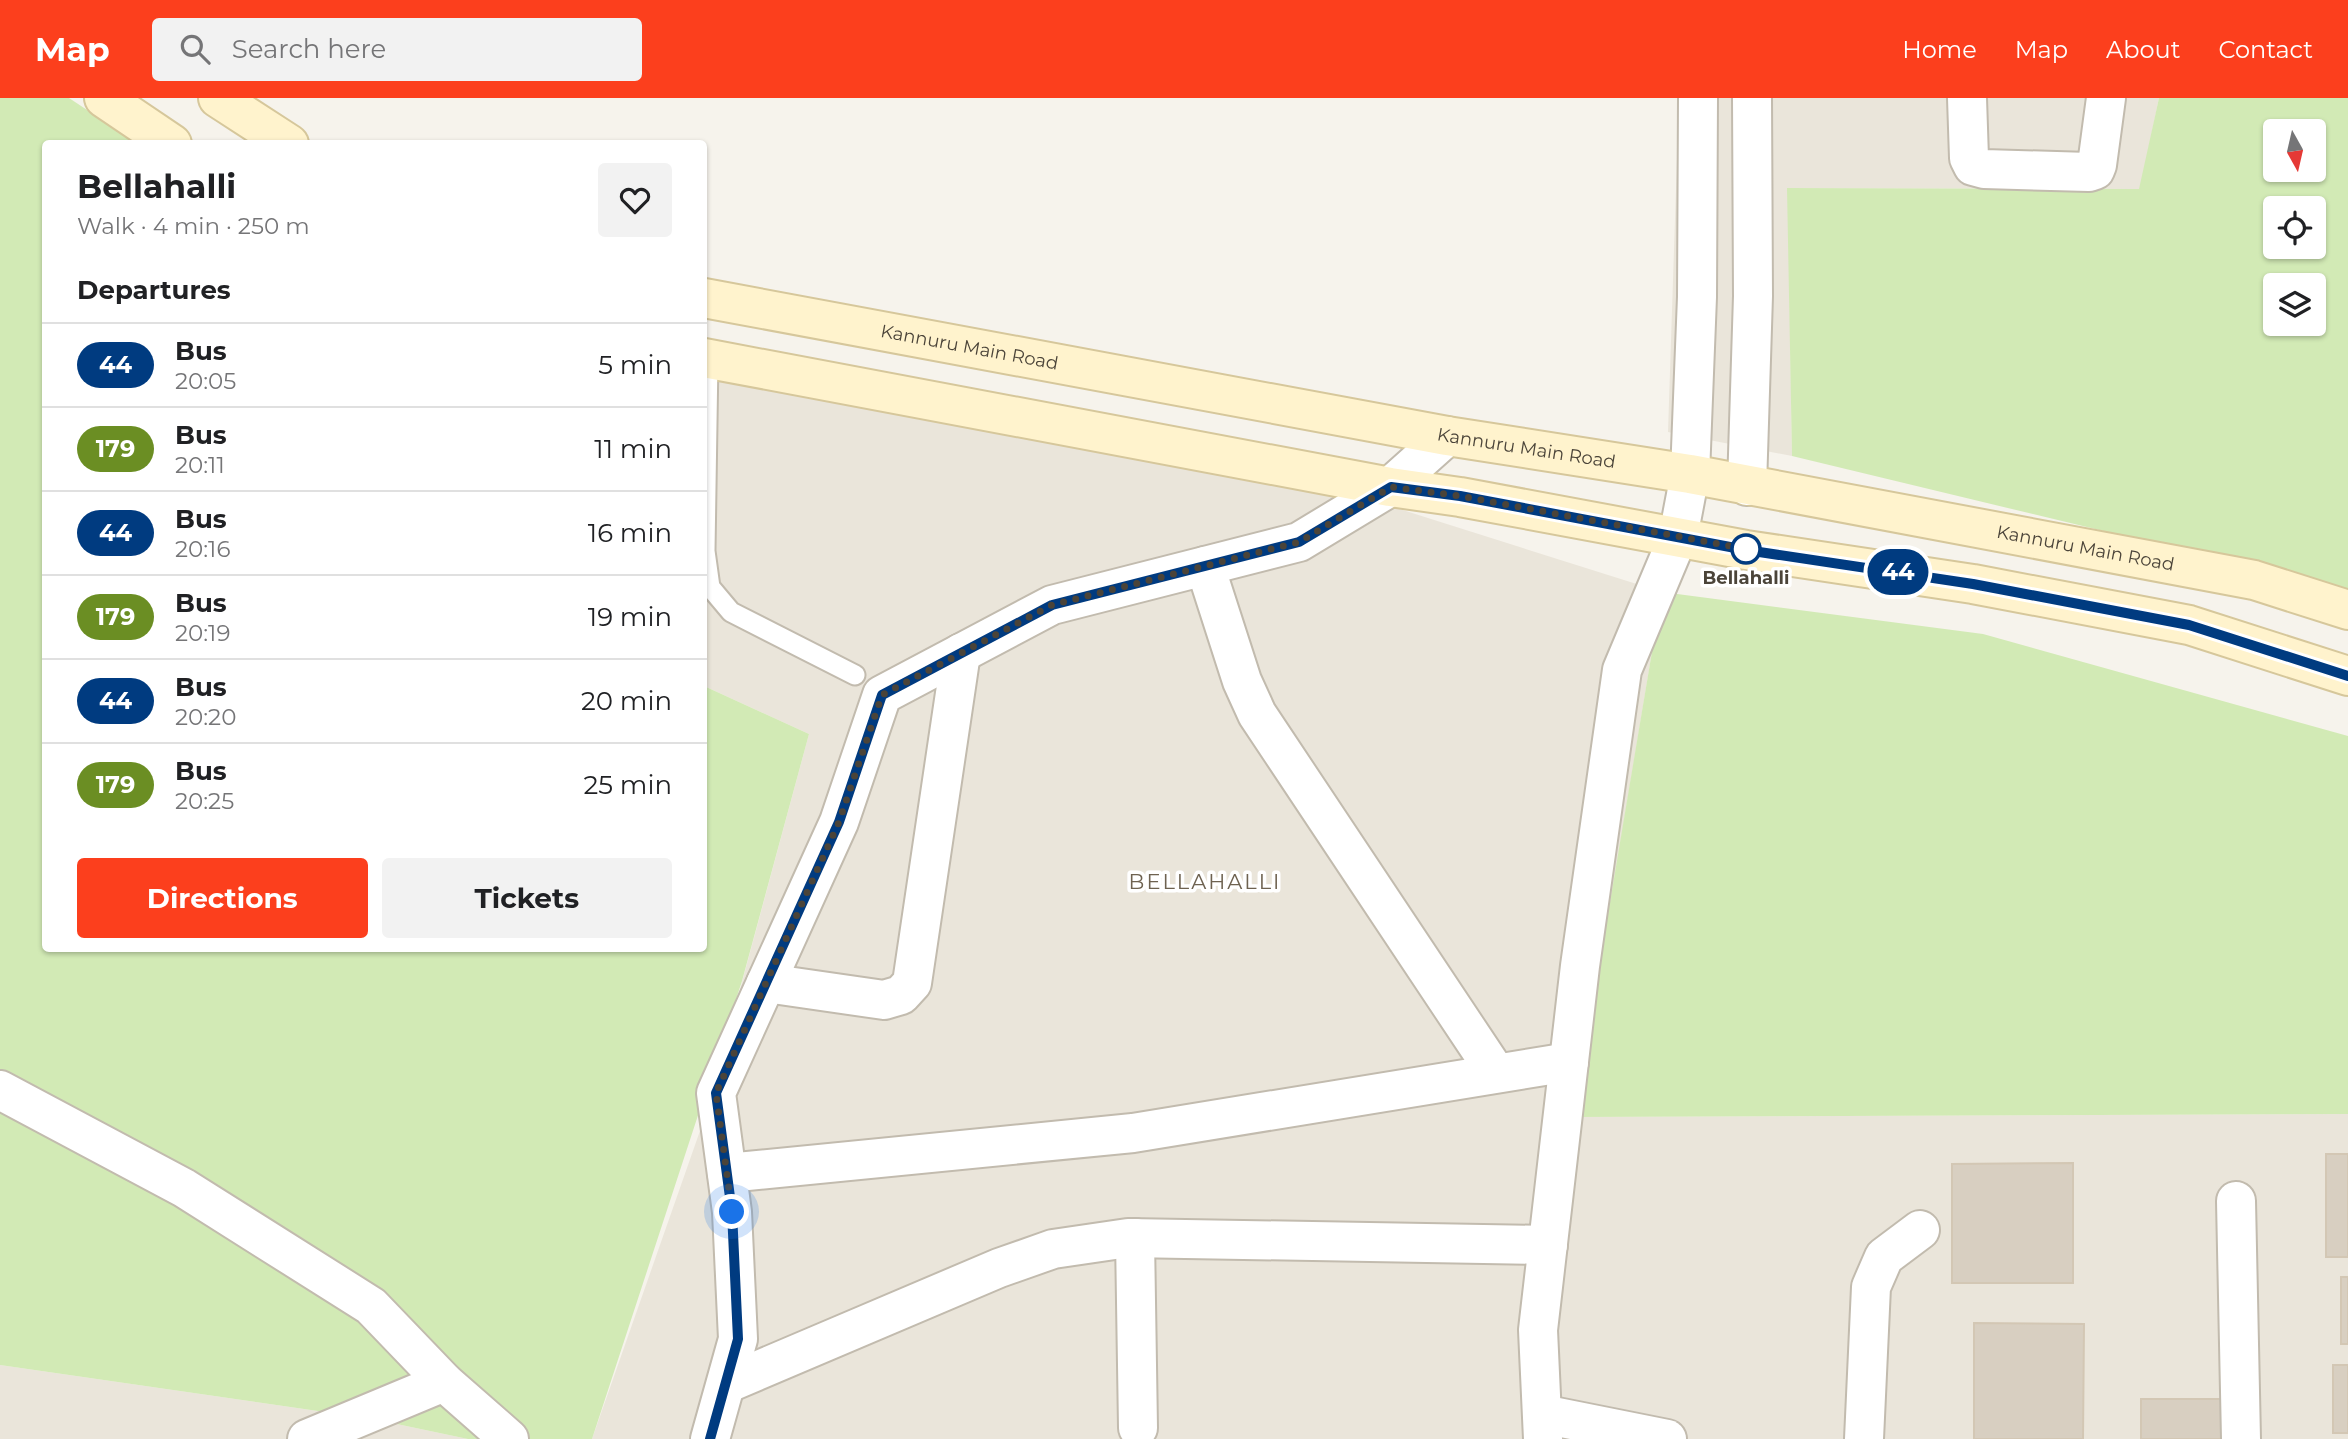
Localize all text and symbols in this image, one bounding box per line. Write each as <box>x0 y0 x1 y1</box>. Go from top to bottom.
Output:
search box <box>152 18 642 81</box>
text: Map <box>35 29 110 69</box>
icon: search <box>176 30 214 68</box>
text: Search here <box>232 33 386 65</box>
text: Home <box>1902 35 1977 64</box>
text: Map <box>2015 35 2068 64</box>
text: About <box>2106 35 2180 64</box>
text: Contact <box>2218 35 2313 64</box>
north arrow <box>2263 119 2326 182</box>
map controls <box>2263 119 2326 336</box>
button: heart <box>598 163 672 237</box>
text: Bellahalli <box>77 166 236 206</box>
button: locate <box>2263 196 2326 259</box>
text: Walk · 4 min · 250 m <box>77 212 310 240</box>
button: layers <box>2263 273 2326 336</box>
text: Departures <box>77 274 231 306</box>
street label: Kannuru Main Road <box>879 320 1060 375</box>
text: Bus <box>175 335 227 367</box>
text: 5 min <box>598 349 672 381</box>
text: 44 <box>99 350 132 379</box>
text: 20:05 <box>175 367 236 395</box>
text: Bus <box>175 419 227 451</box>
street label: Kannuru Main Road <box>1435 423 1617 473</box>
text: 11 min <box>594 433 672 465</box>
text: 179 <box>96 434 135 463</box>
text: 20:11 <box>175 451 225 479</box>
text: Bus <box>175 503 227 535</box>
text: 16 min <box>588 517 672 549</box>
text: 44 <box>99 518 132 547</box>
street label: Kannuru Main Road <box>1995 521 2176 576</box>
marker: Bellahalli <box>1731 534 1761 564</box>
text: 20:16 <box>175 535 230 563</box>
line badge: 44 <box>1867 549 1930 595</box>
text: 44 <box>1881 557 1915 586</box>
place label: Bellahalli <box>1703 567 1789 589</box>
text: Bus <box>175 587 227 619</box>
text: 19 min <box>588 601 672 633</box>
text: 179 <box>96 602 135 631</box>
text: 20:19 <box>175 619 230 647</box>
text: Bus <box>175 671 227 703</box>
text: 20 min <box>581 685 672 717</box>
text: 44 <box>99 686 132 715</box>
text: 20:20 <box>175 703 236 731</box>
text: Bus <box>175 755 227 787</box>
text: 25 min <box>584 769 672 801</box>
text: 179 <box>96 770 135 799</box>
text: 20:25 <box>175 787 234 815</box>
button: Directions <box>77 858 368 938</box>
button: Tickets <box>382 858 672 938</box>
district label: BELLAHALLI <box>1129 869 1281 894</box>
your location <box>714 1194 749 1229</box>

